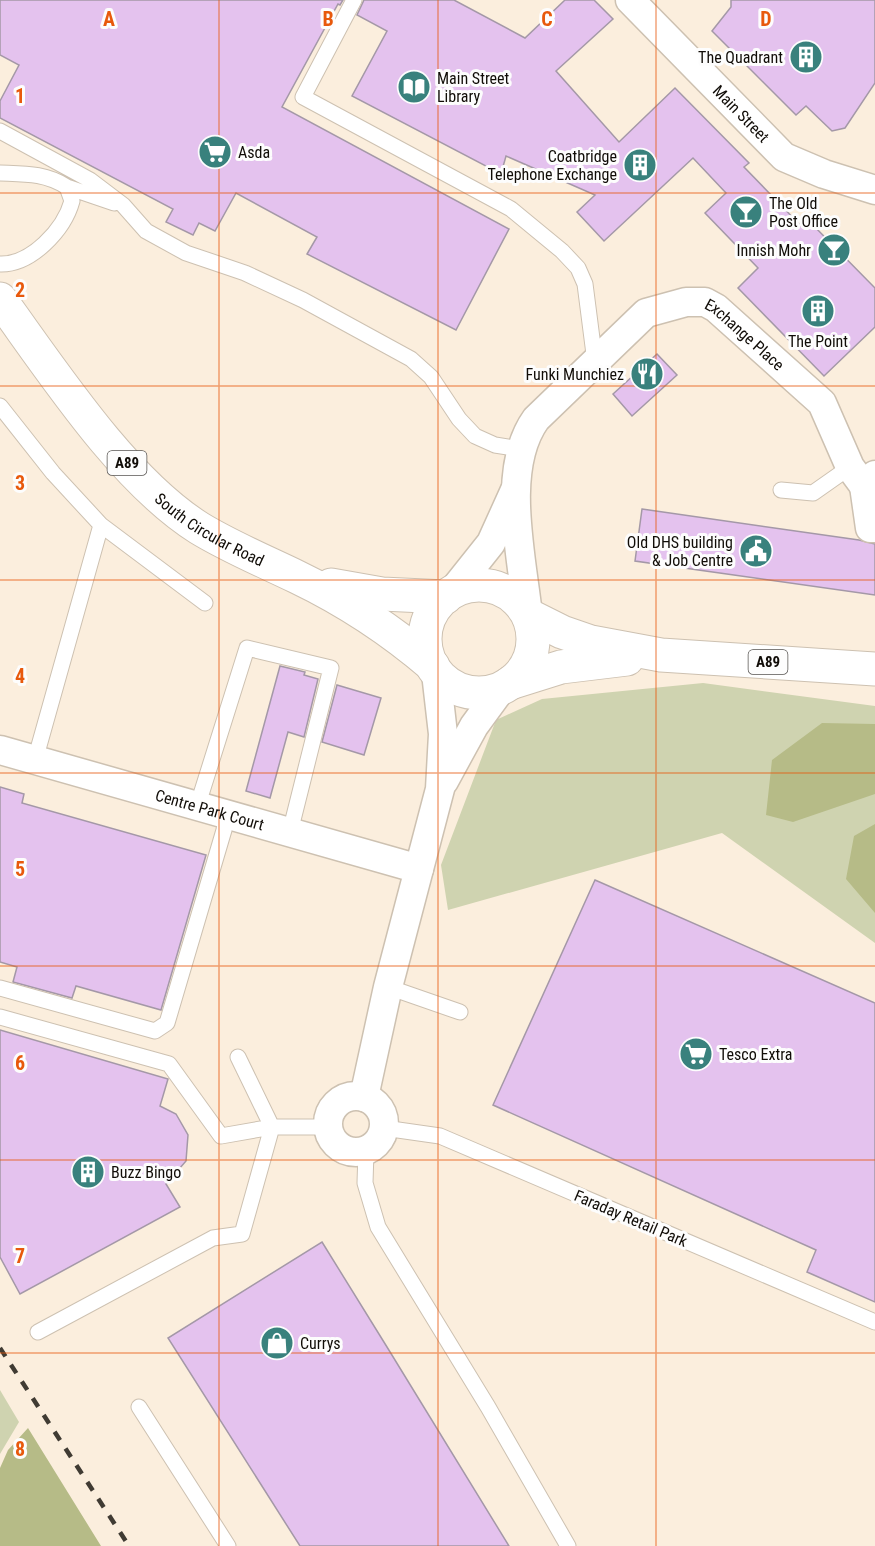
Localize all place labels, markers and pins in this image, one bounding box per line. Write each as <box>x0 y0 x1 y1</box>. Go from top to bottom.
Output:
building icon: The Quadrant <box>788 39 824 75</box>
place label: The Quadrant <box>698 48 783 67</box>
library icon: Main Street Library <box>396 69 432 105</box>
place label: Main Street Library <box>437 69 510 106</box>
supermarket icon: Asda <box>197 134 233 170</box>
place label: Asda <box>238 143 270 162</box>
place label: Coatbridge Telephone Exchange <box>487 147 617 184</box>
building icon: Coatbridge Telephone Exchange <box>622 147 658 183</box>
bar icon: The Old Post Office <box>728 194 764 230</box>
place label: The Old Post Office <box>769 194 838 231</box>
bar icon: Innish Mohr <box>816 232 852 268</box>
place label: Innish Mohr <box>736 241 811 260</box>
building icon: The Point <box>800 293 836 329</box>
place label: The Point <box>788 332 848 351</box>
restaurant icon: Funki Munchiez <box>629 356 665 392</box>
place label: Funki Munchiez <box>526 365 624 384</box>
place label: Old DHS building & Job Centre <box>627 533 733 570</box>
public building icon: Old DHS building & Job Centre <box>738 533 774 569</box>
supermarket icon: Tesco Extra <box>678 1036 714 1072</box>
place label: Tesco Extra <box>719 1045 792 1064</box>
building icon: Buzz Bingo <box>70 1154 106 1190</box>
place label: Buzz Bingo <box>111 1163 181 1182</box>
shop icon: Currys <box>259 1325 295 1361</box>
place label: Currys <box>300 1334 341 1353</box>

